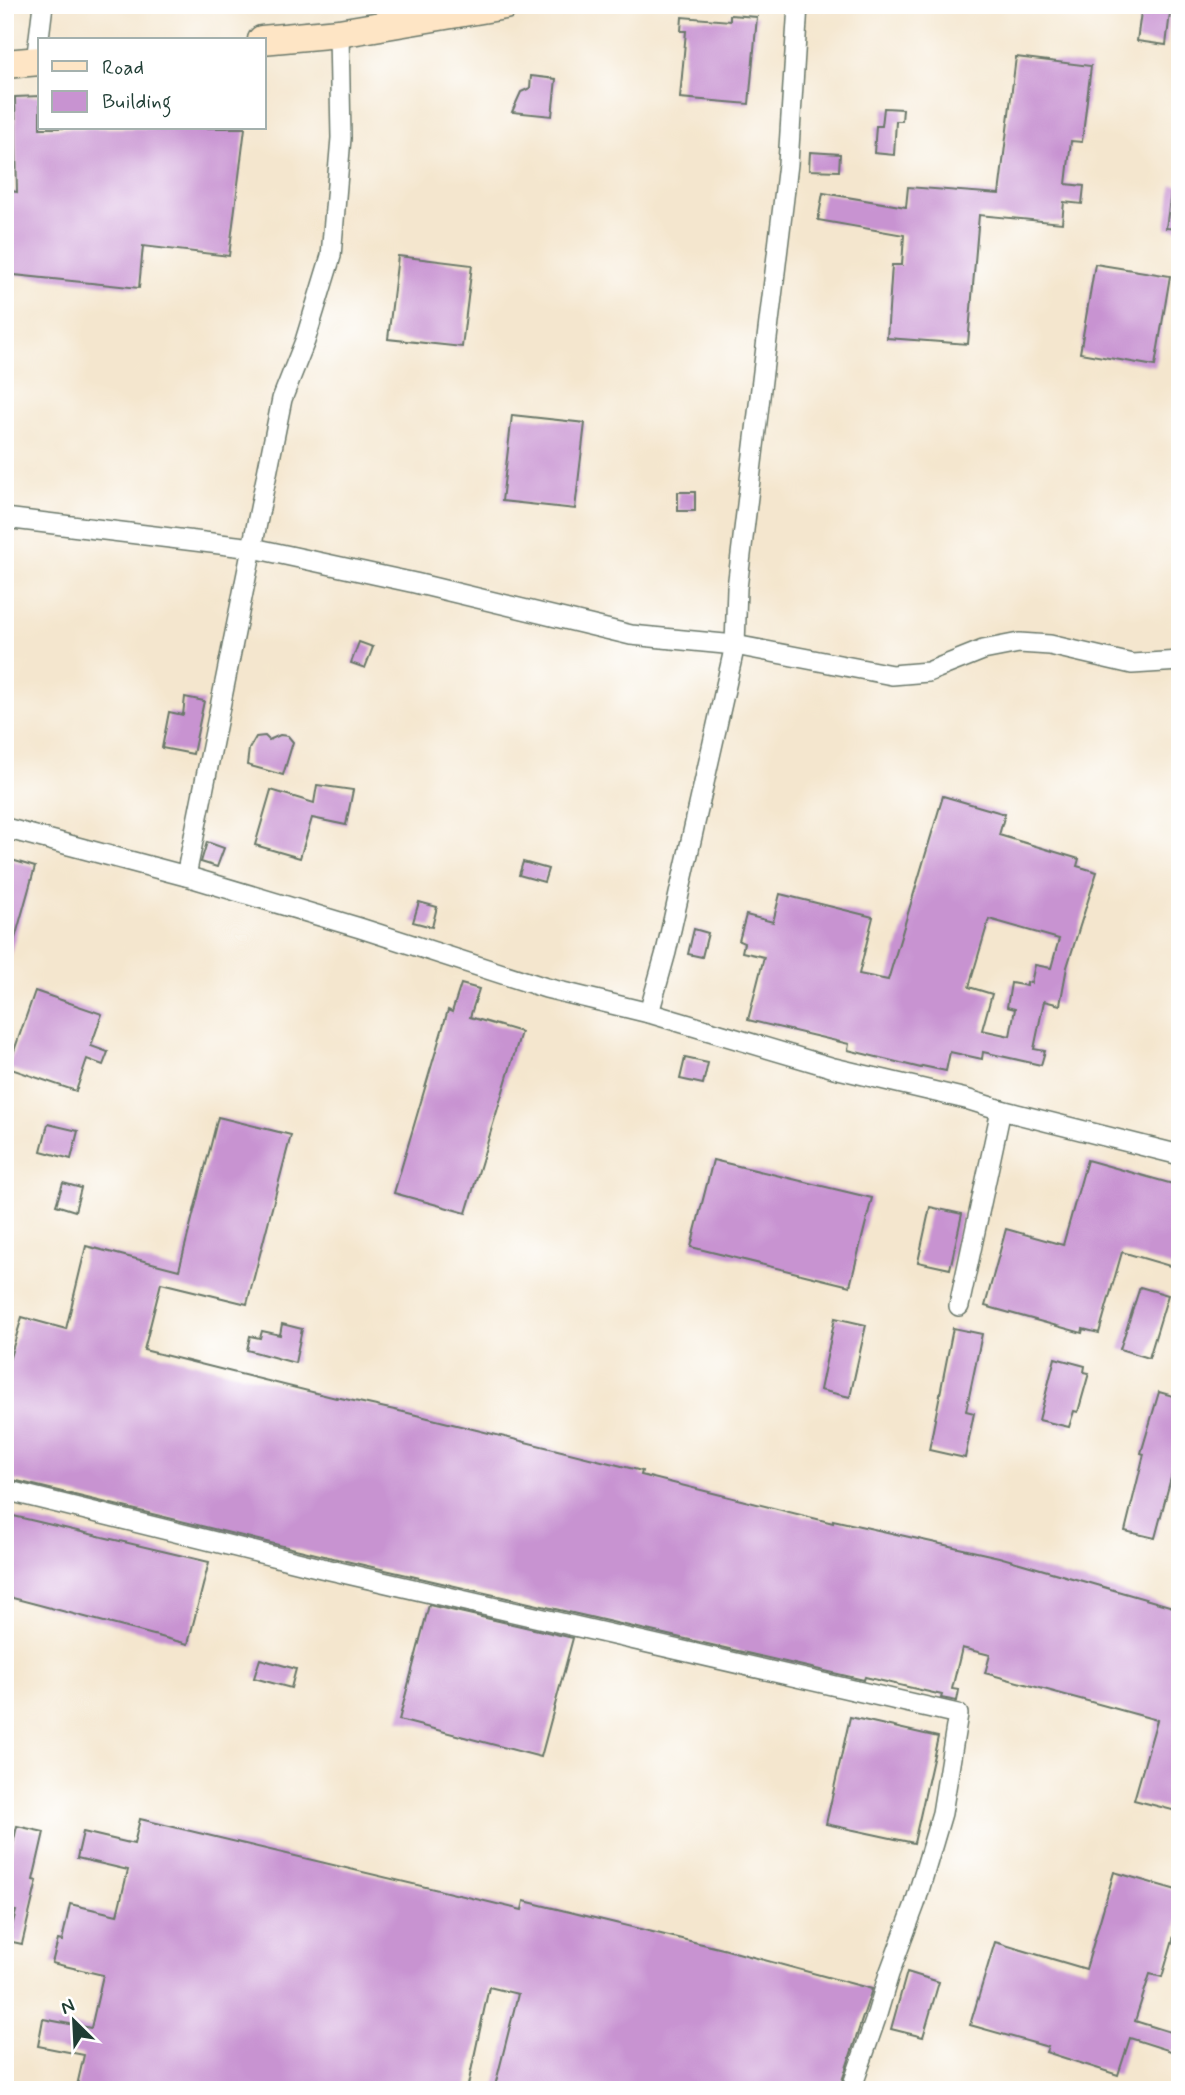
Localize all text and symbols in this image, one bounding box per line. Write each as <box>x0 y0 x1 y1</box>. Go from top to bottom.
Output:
legend <box>38 38 266 130</box>
text: Road <box>102 54 144 82</box>
text: Building <box>102 88 172 118</box>
north arrow <box>38 1986 108 2056</box>
text: N <box>57 1993 79 2021</box>

